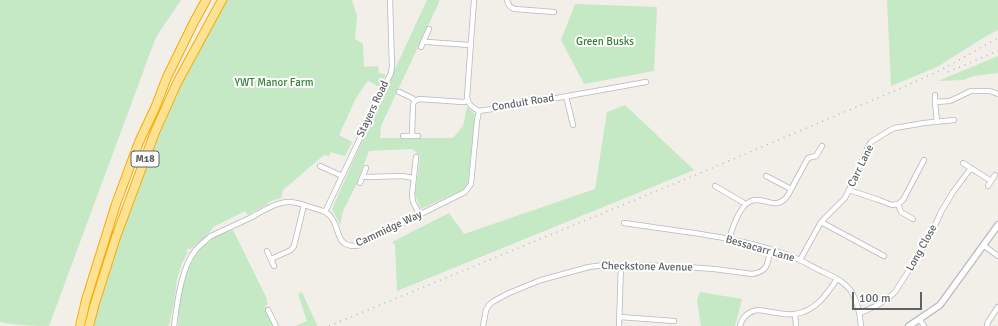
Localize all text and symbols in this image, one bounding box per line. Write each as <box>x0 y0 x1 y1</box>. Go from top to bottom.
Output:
park label: Green Busks <box>576 35 634 49</box>
park label: YWT Manor Farm <box>234 76 314 90</box>
street label: Stayers Road <box>354 79 392 139</box>
street label: Conduit Road <box>491 92 555 114</box>
street label: Carr Lane <box>845 143 877 189</box>
road number: M18 <box>131 151 159 167</box>
street label: Cammidge Way <box>354 208 424 250</box>
street label: Long Close <box>904 222 940 274</box>
street label: Bessacarr Lane <box>724 233 796 265</box>
street label: Checkstone Avenue <box>601 260 693 274</box>
scale bar <box>854 284 924 310</box>
text: 100 m <box>859 291 891 306</box>

